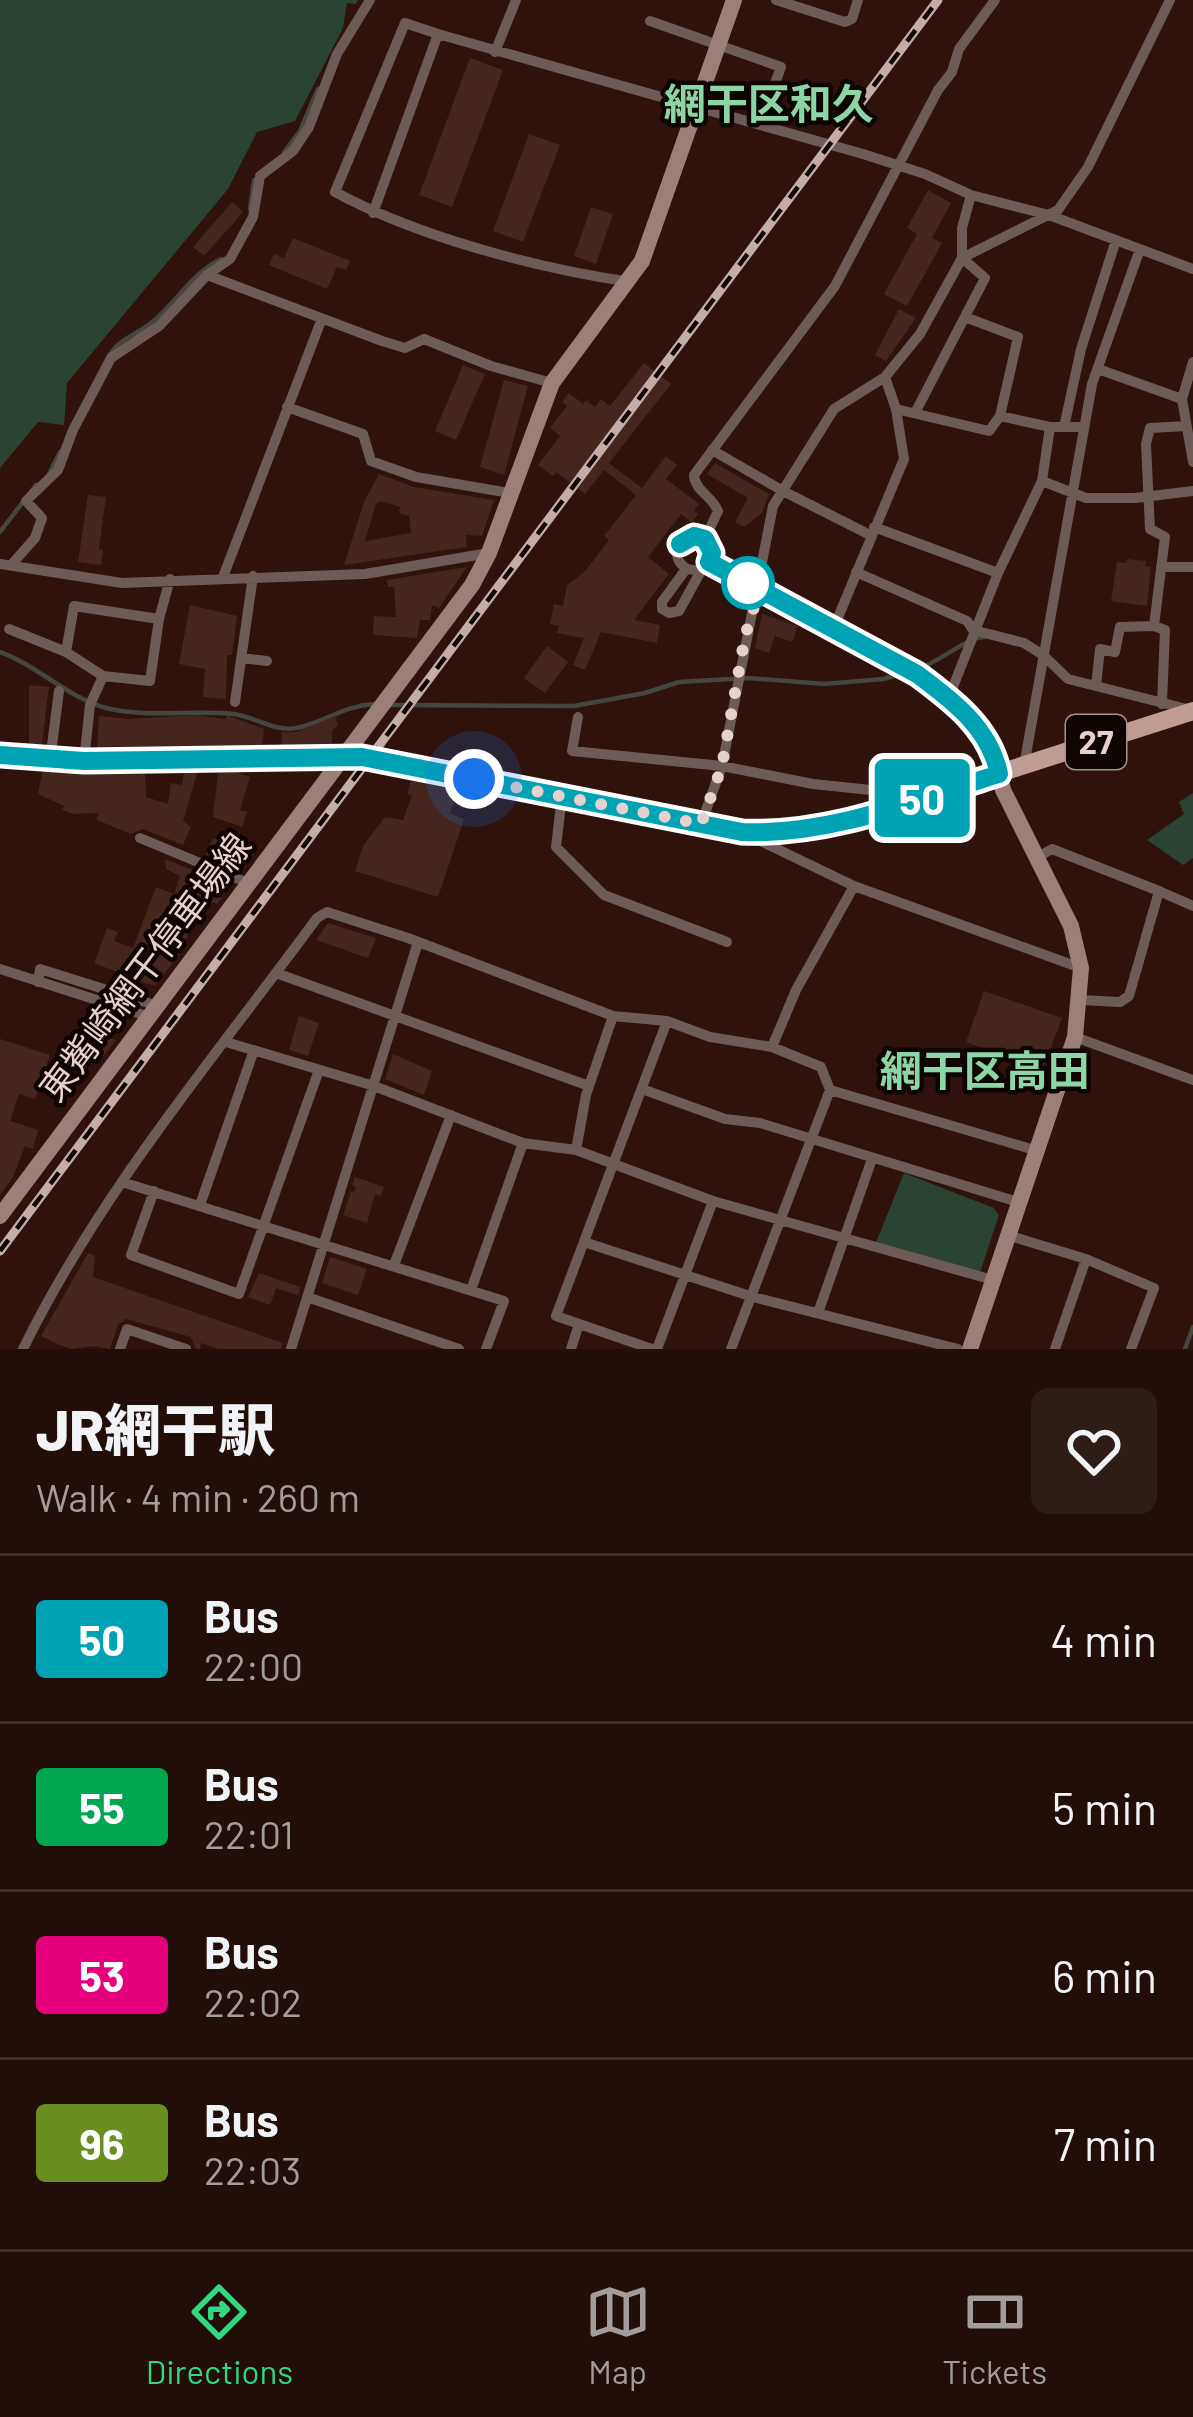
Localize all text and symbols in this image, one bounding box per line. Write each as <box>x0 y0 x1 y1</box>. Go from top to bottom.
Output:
district label: 網干区和久 <box>664 77 874 127</box>
unlabelled marker <box>723 558 773 608</box>
road number: 27 <box>1066 715 1126 769</box>
your location <box>444 749 504 809</box>
line badge: 50 <box>868 759 976 837</box>
text: 50 <box>899 773 945 823</box>
street label: 東觜崎網干停車場線 <box>29 824 258 1108</box>
district label: 網干区高田 <box>880 1044 1090 1094</box>
button: heart <box>1031 1388 1157 1514</box>
text: JR網干駅 <box>36 1394 275 1462</box>
text: Walk · 4 min · 260 m <box>36 1473 360 1520</box>
text: Bus <box>204 1588 279 1642</box>
text: 4 min <box>1050 1612 1157 1666</box>
text: 50 <box>79 1614 125 1664</box>
text: 22:00 <box>204 1642 303 1689</box>
text: Bus <box>204 1756 279 1810</box>
text: 5 min <box>1052 1780 1157 1834</box>
text: 55 <box>79 1782 125 1832</box>
text: 22:01 <box>204 1810 294 1857</box>
text: Bus <box>204 1924 279 1978</box>
text: 6 min <box>1052 1948 1157 2002</box>
text: 53 <box>79 1950 125 2000</box>
text: 22:02 <box>204 1978 302 2025</box>
text: Bus <box>204 2092 279 2146</box>
text: 7 min <box>1054 2116 1157 2170</box>
text: 96 <box>80 2118 124 2168</box>
text: 22:03 <box>204 2146 301 2193</box>
tab: Directions <box>146 2279 293 2391</box>
tab: Map <box>585 2279 651 2391</box>
tab: Tickets <box>942 2279 1047 2391</box>

